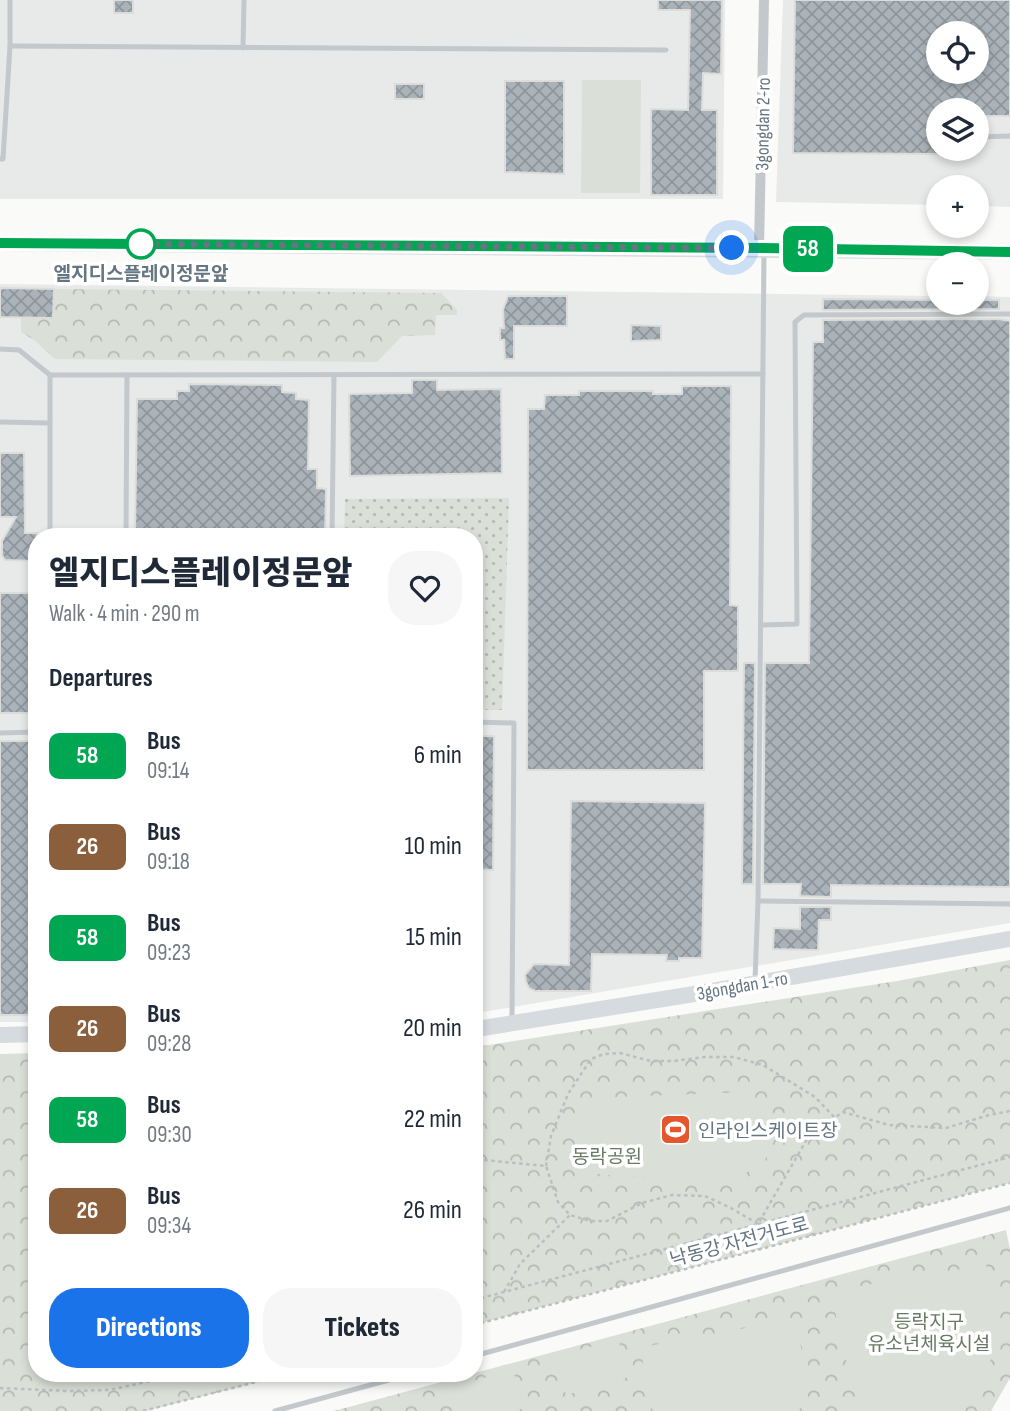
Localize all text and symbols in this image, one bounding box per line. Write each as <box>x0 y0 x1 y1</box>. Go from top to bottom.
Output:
map controls <box>926 21 989 315</box>
button: locate <box>926 21 989 84</box>
street label: 3gongdan 2-ro <box>751 77 776 171</box>
button: layers <box>926 98 989 161</box>
button: + <box>926 175 989 238</box>
line badge: 58 <box>776 226 840 272</box>
marker: 엘지디스플레이정문앞 <box>126 229 156 259</box>
your location <box>714 230 749 265</box>
text: 58 <box>797 234 819 263</box>
button: − <box>926 252 989 315</box>
place label: 엘지디스플레이정문앞 <box>54 263 228 286</box>
button: heart <box>388 551 462 625</box>
text: 엘지디스플레이정문앞 <box>49 554 353 594</box>
text: Walk · 4 min · 290 m <box>49 600 200 628</box>
text: Departures <box>49 663 153 694</box>
text: Bus <box>147 726 181 757</box>
text: 6 min <box>414 740 462 771</box>
text: 58 <box>77 741 98 770</box>
text: 09:14 <box>147 757 189 785</box>
text: Bus <box>147 817 181 848</box>
text: 10 min <box>405 831 462 862</box>
text: 26 <box>77 832 98 861</box>
text: 09:18 <box>147 848 190 876</box>
text: Bus <box>147 908 181 939</box>
text: 15 min <box>406 922 462 953</box>
text: 58 <box>77 923 98 952</box>
text: 09:23 <box>147 939 191 967</box>
street label: 3gongdan 1-ro <box>695 967 790 1006</box>
text: Bus <box>147 999 181 1030</box>
text: 20 min <box>403 1013 462 1044</box>
text: 26 <box>77 1014 98 1043</box>
text: 09:28 <box>147 1030 191 1058</box>
text: Bus <box>147 1090 181 1121</box>
text: 22 min <box>404 1104 462 1135</box>
text: 58 <box>77 1105 98 1134</box>
sports icon: 인라인스케이트장 <box>658 1113 692 1147</box>
place label: 인라인스케이트장 <box>698 1120 838 1143</box>
text: 09:30 <box>147 1121 192 1149</box>
park label: 동락공원 <box>572 1146 642 1169</box>
text: Bus <box>147 1181 181 1212</box>
text: 26 min <box>403 1195 462 1226</box>
text: 26 <box>77 1196 98 1225</box>
text: 09:34 <box>147 1212 191 1240</box>
street label: 낙동강 자전거도로 <box>667 1213 811 1272</box>
button: Directions <box>49 1288 249 1368</box>
button: Tickets <box>263 1288 462 1368</box>
park label: 등락지구 유소년체육시설 <box>868 1311 990 1356</box>

